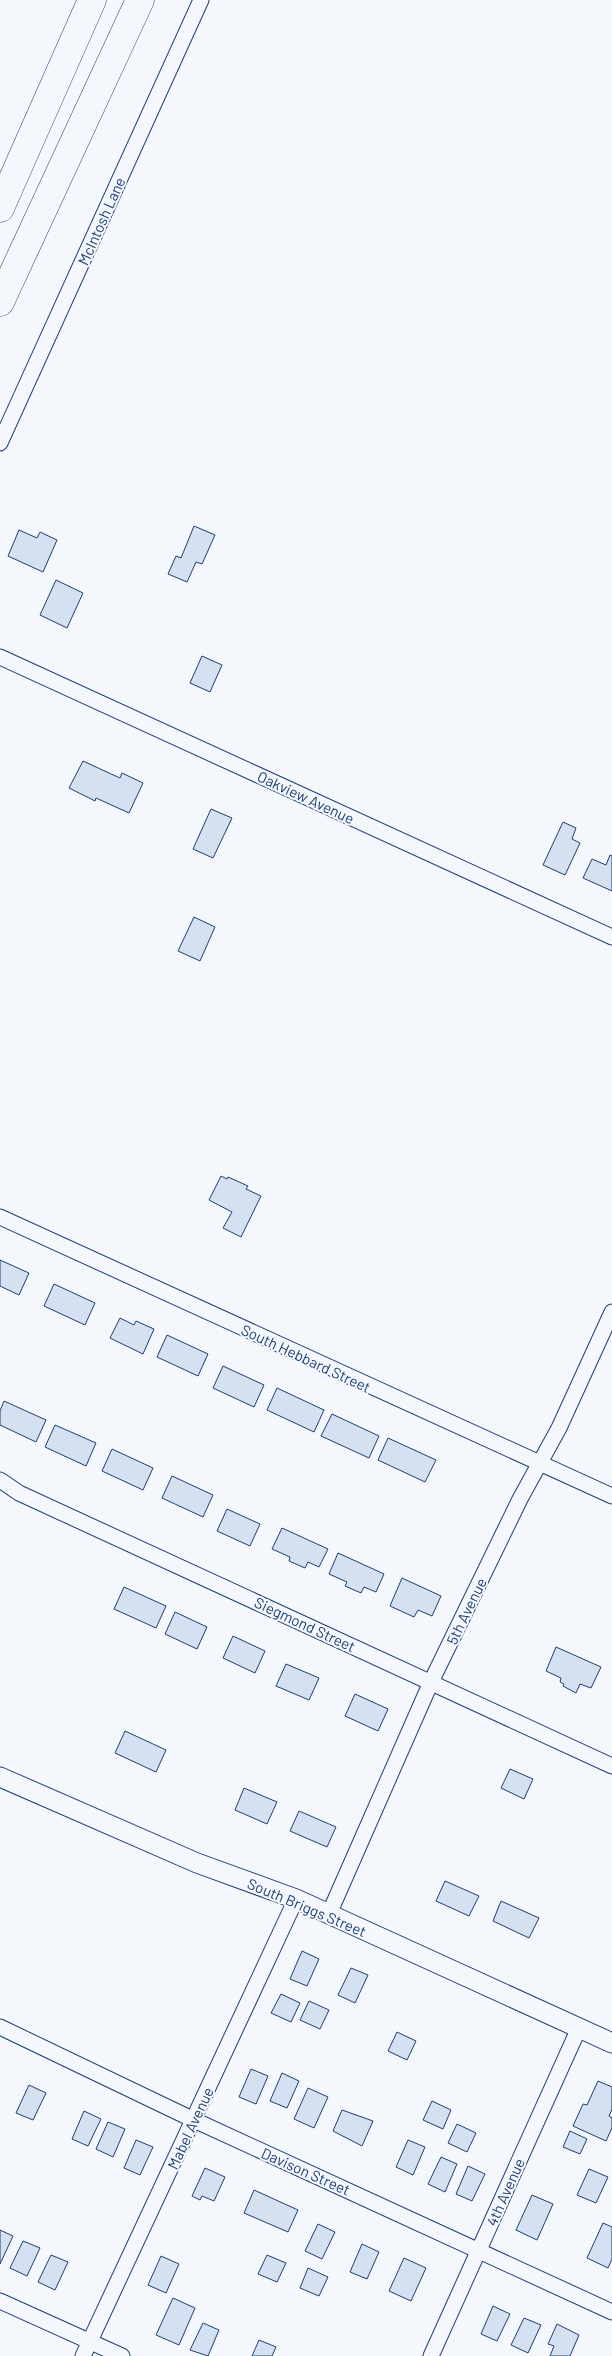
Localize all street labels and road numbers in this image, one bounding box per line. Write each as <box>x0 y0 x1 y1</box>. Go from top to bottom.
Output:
street label: McIntosh Lane <box>74 174 128 268</box>
street label: Oakview Avenue <box>255 767 357 827</box>
street label: South Hebbard Street <box>238 1320 374 1396</box>
street label: 5th Avenue <box>442 1575 490 1647</box>
street label: Siegmond Street <box>252 1593 358 1655</box>
street label: South Briggs Street <box>245 1874 369 1940</box>
street label: Mabel Avenue <box>163 2084 217 2172</box>
street label: Davison Street <box>259 2143 353 2199</box>
street label: 4th Avenue <box>482 2155 528 2229</box>

